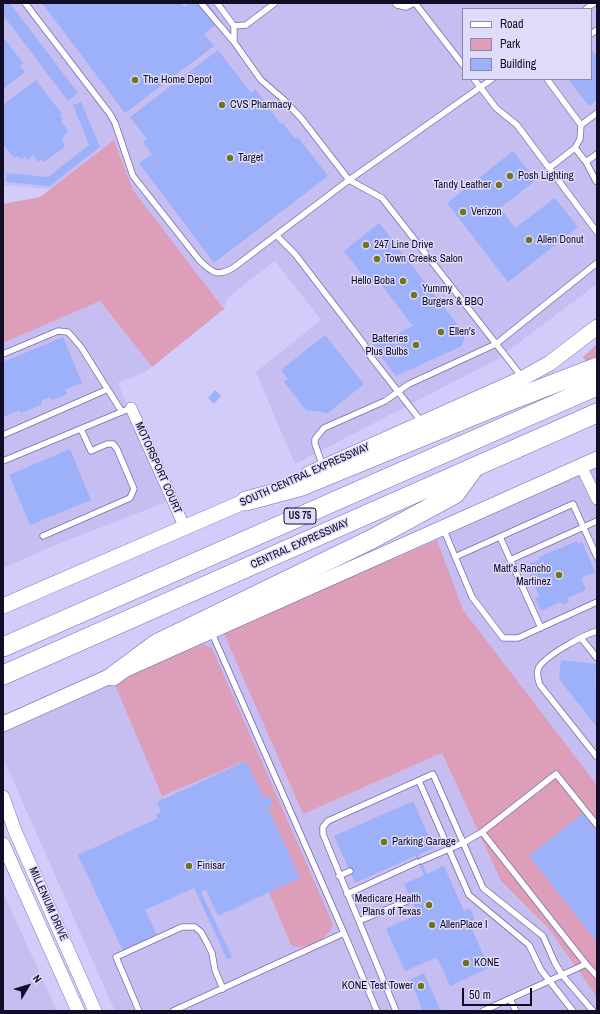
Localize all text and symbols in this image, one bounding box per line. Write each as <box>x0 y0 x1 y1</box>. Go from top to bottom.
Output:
legend <box>462 8 592 80</box>
text: Road <box>500 16 524 32</box>
text: Park <box>500 36 520 52</box>
text: Building <box>500 56 536 72</box>
place label: The Home Depot <box>143 73 212 87</box>
marker: The Home Depot <box>130 75 140 85</box>
place label: CVS Pharmacy <box>230 98 292 112</box>
marker: CVS Pharmacy <box>217 100 227 110</box>
place label: Target <box>238 151 263 165</box>
marker: Target <box>225 153 235 163</box>
place label: Posh Lighting <box>518 169 574 183</box>
marker: Posh Lighting <box>505 171 515 181</box>
place label: Tandy Leather <box>434 178 491 192</box>
marker: Tandy Leather <box>494 180 504 190</box>
place label: Verizon <box>471 205 502 219</box>
marker: Verizon <box>458 207 468 217</box>
place label: Allen Donut <box>537 233 584 247</box>
marker: Allen Donut <box>524 235 534 245</box>
place label: 247 Line Drive <box>374 238 433 252</box>
marker: 247 Line Drive <box>361 240 371 250</box>
place label: Town Creeks Salon <box>385 252 463 266</box>
marker: Town Creeks Salon <box>372 254 382 264</box>
place label: Hello Boba <box>351 274 395 288</box>
marker: Hello Boba <box>398 276 408 286</box>
place label: Yummy Burgers & BBQ <box>422 282 484 308</box>
marker: Yummy Burgers & BBQ <box>409 290 419 300</box>
place label: Ellen's <box>449 325 475 339</box>
marker: Ellen's <box>436 327 446 337</box>
place label: Batteries Plus Bulbs <box>365 332 408 358</box>
marker: Batteries Plus Bulbs <box>411 340 421 350</box>
street label: MOTORSPORT COURT <box>132 420 184 516</box>
street label: SOUTH CENTRAL EXPRESSWAY <box>238 440 372 510</box>
road number: US 75 <box>284 508 316 524</box>
street label: CENTRAL EXPRESSWAY <box>249 516 351 572</box>
place label: Matt’s Rancho Martinez <box>494 562 551 588</box>
marker: Matt’s Rancho Martinez <box>554 570 564 580</box>
place label: Parking Garage <box>392 835 456 849</box>
marker: Parking Garage <box>379 837 389 847</box>
place label: Finisar <box>197 859 225 873</box>
marker: Finisar <box>184 861 194 871</box>
street label: MILLENIUM DRIVE <box>26 865 70 943</box>
place label: Medicare Health Plans of Texas <box>355 892 421 918</box>
marker: Medicare Health Plans of Texas <box>424 900 434 910</box>
place label: AllenPlace I <box>440 918 488 932</box>
marker: AllenPlace I <box>427 920 437 930</box>
place label: KONE <box>474 956 500 970</box>
marker: KONE <box>461 958 471 968</box>
north arrow <box>8 966 48 1006</box>
text: N <box>30 972 45 985</box>
place label: KONE Test Tower <box>342 979 413 993</box>
scale bar <box>464 980 534 1006</box>
marker: KONE Test Tower <box>416 981 426 991</box>
text: 50 m <box>469 987 491 1003</box>

